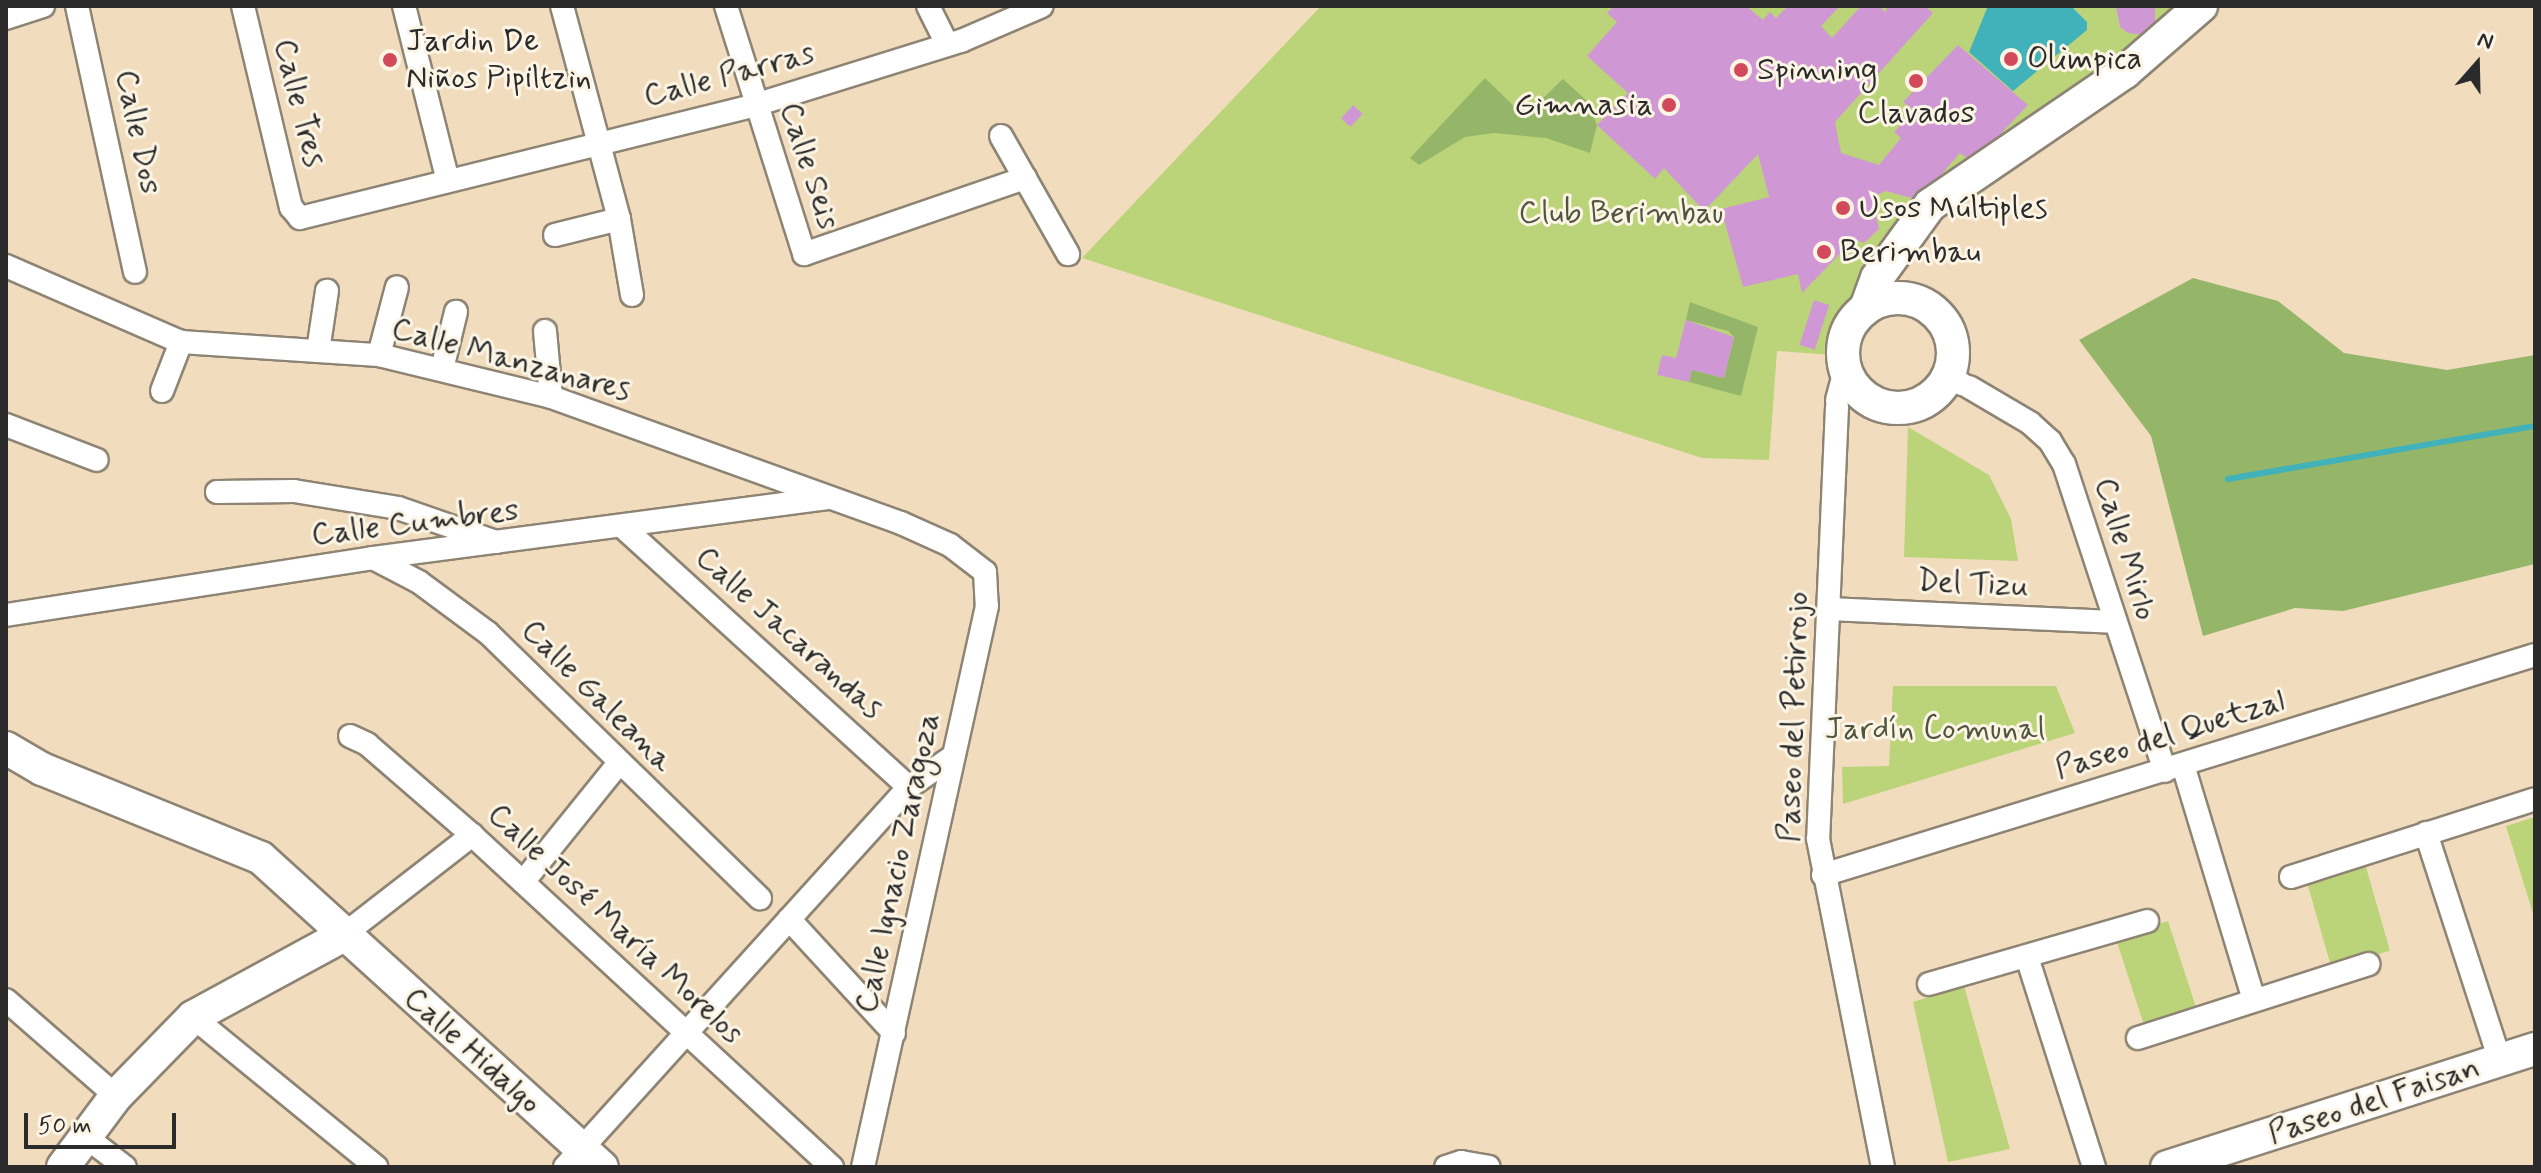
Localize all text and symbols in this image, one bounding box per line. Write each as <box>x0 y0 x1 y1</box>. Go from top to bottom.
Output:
place label: Jardin De Niños Pipiltzin <box>406 23 608 98</box>
north arrow <box>2437 24 2517 104</box>
text: N <box>2474 26 2497 57</box>
street label: Calle Tres <box>264 35 334 171</box>
street label: Calle Parras <box>642 35 816 115</box>
place label: Olimpica <box>2027 40 2142 78</box>
marker: Olimpica <box>2002 50 2020 68</box>
marker: Jardin De Niños Pipiltzin <box>381 51 399 69</box>
place label: Spinning <box>1757 51 1877 89</box>
marker: Spinning <box>1732 61 1750 79</box>
street label: Calle Dos <box>106 66 170 198</box>
marker: Clavados <box>1907 72 1925 90</box>
place label: Gimnasia <box>1514 86 1653 124</box>
place label: Clavados <box>1857 94 1975 132</box>
marker: Gimnasia <box>1660 96 1678 114</box>
street label: Calle Seis <box>770 98 848 234</box>
place label: Usos Múltiples <box>1859 189 2049 227</box>
park label: Club Berimbau <box>1515 194 1727 232</box>
marker: Usos Múltiples <box>1834 199 1852 217</box>
place label: Berimbau <box>1840 233 1981 271</box>
marker: Berimbau <box>1815 243 1833 261</box>
street label: Calle Manzanares <box>387 310 635 410</box>
street label: Calle Mirlo <box>2085 474 2165 624</box>
street label: Calle Cumbres <box>311 491 519 555</box>
street label: Calle Jacarandas <box>688 539 890 727</box>
street label: Del Tizu <box>1921 562 2025 606</box>
street label: Paseo del Petirrojo <box>1771 593 1817 841</box>
street label: Calle Galeana <box>514 613 680 779</box>
street label: Paseo del Quetzal <box>2050 682 2290 788</box>
street label: Calle Ignacio Zaragoza <box>847 706 949 1020</box>
park label: Jardín Comunal <box>1821 710 2049 748</box>
street label: Calle José María Morelos <box>478 794 752 1054</box>
street label: Calle Hidalgo <box>396 980 548 1122</box>
street label: Paseo del Faisan <box>2259 1047 2489 1155</box>
scale bar <box>28 1097 180 1147</box>
text: 50 m <box>38 1111 92 1142</box>

